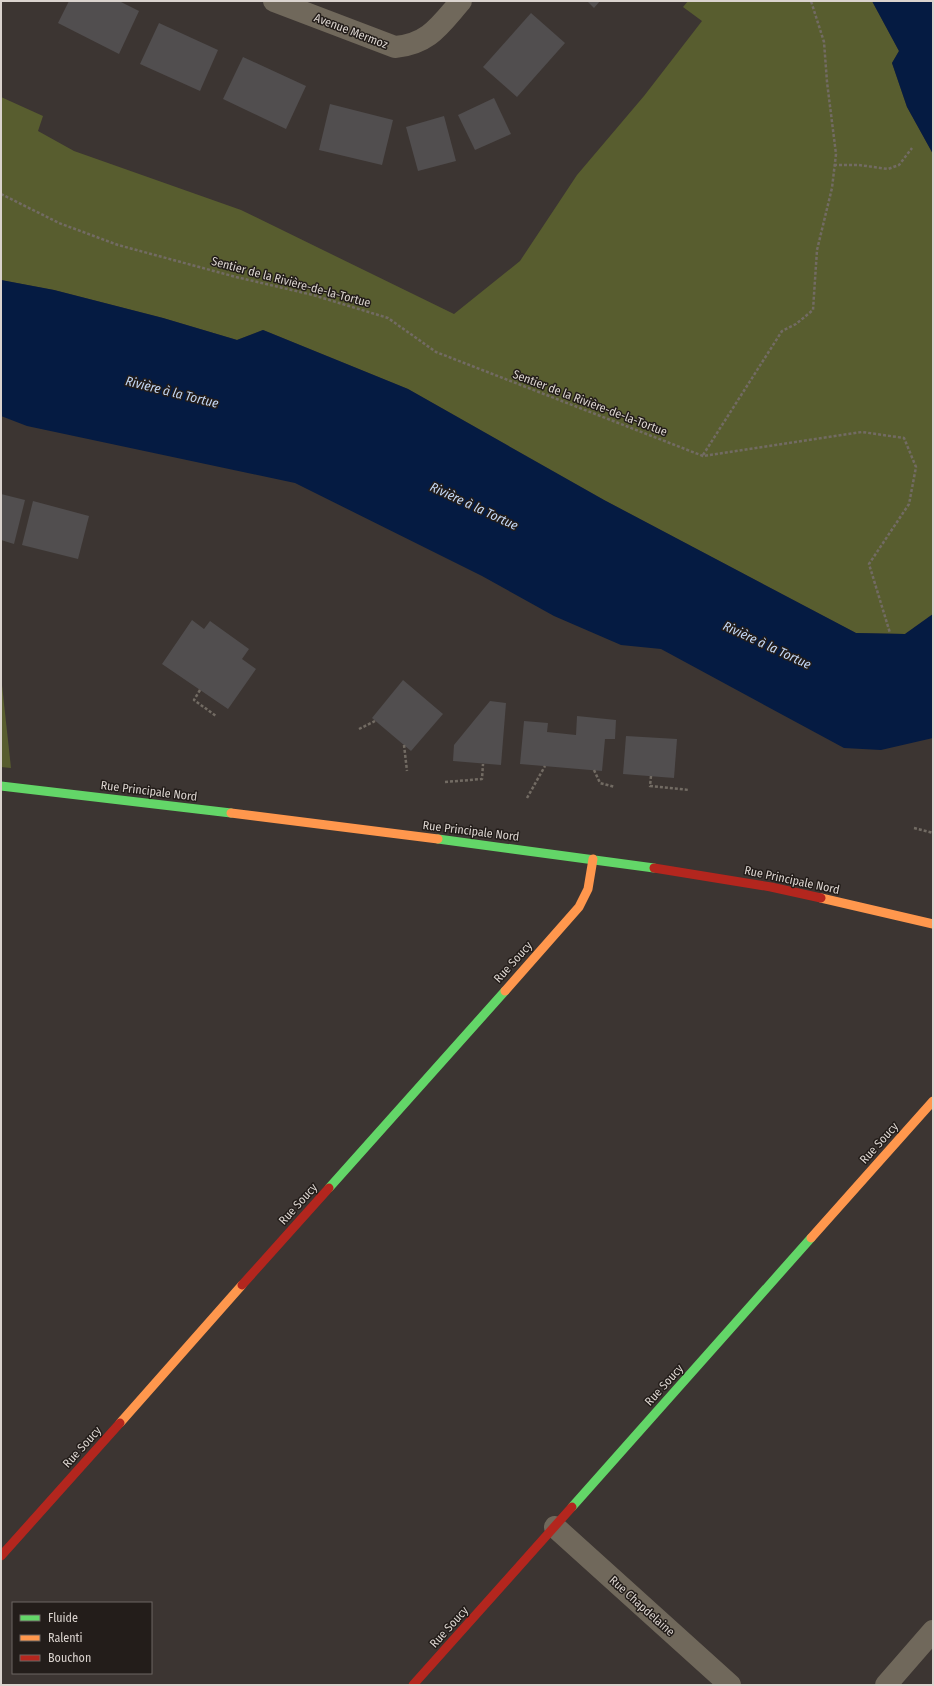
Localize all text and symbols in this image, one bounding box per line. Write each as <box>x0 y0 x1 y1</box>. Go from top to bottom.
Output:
street label: Avenue Mermoz <box>312 11 390 52</box>
street label: Sentier de la Rivière-de-la-Tortue <box>210 254 372 310</box>
street label: Sentier de la Rivière-de-la-Tortue <box>511 367 669 439</box>
water label: Rivière à la Tortue <box>124 373 220 411</box>
water label: Rivière à la Tortue <box>428 479 520 533</box>
water label: Rivière à la Tortue <box>721 618 813 672</box>
street label: Rue Principale Nord <box>100 778 198 804</box>
street label: Rue Principale Nord <box>422 818 520 844</box>
street label: Rue Principale Nord <box>743 863 841 897</box>
street label: Rue Soucy <box>491 938 536 985</box>
street label: Rue Soucy <box>857 1119 902 1166</box>
street label: Rue Soucy <box>276 1180 321 1227</box>
street label: Rue Soucy <box>642 1361 687 1408</box>
street label: Rue Soucy <box>60 1423 105 1470</box>
street label: Rue Chapdelaine <box>607 1573 677 1639</box>
legend <box>12 1602 152 1674</box>
street label: Rue Soucy <box>427 1603 472 1650</box>
text: Fluide <box>48 1611 78 1625</box>
text: Ralenti <box>48 1631 83 1645</box>
text: Bouchon <box>48 1651 91 1665</box>

